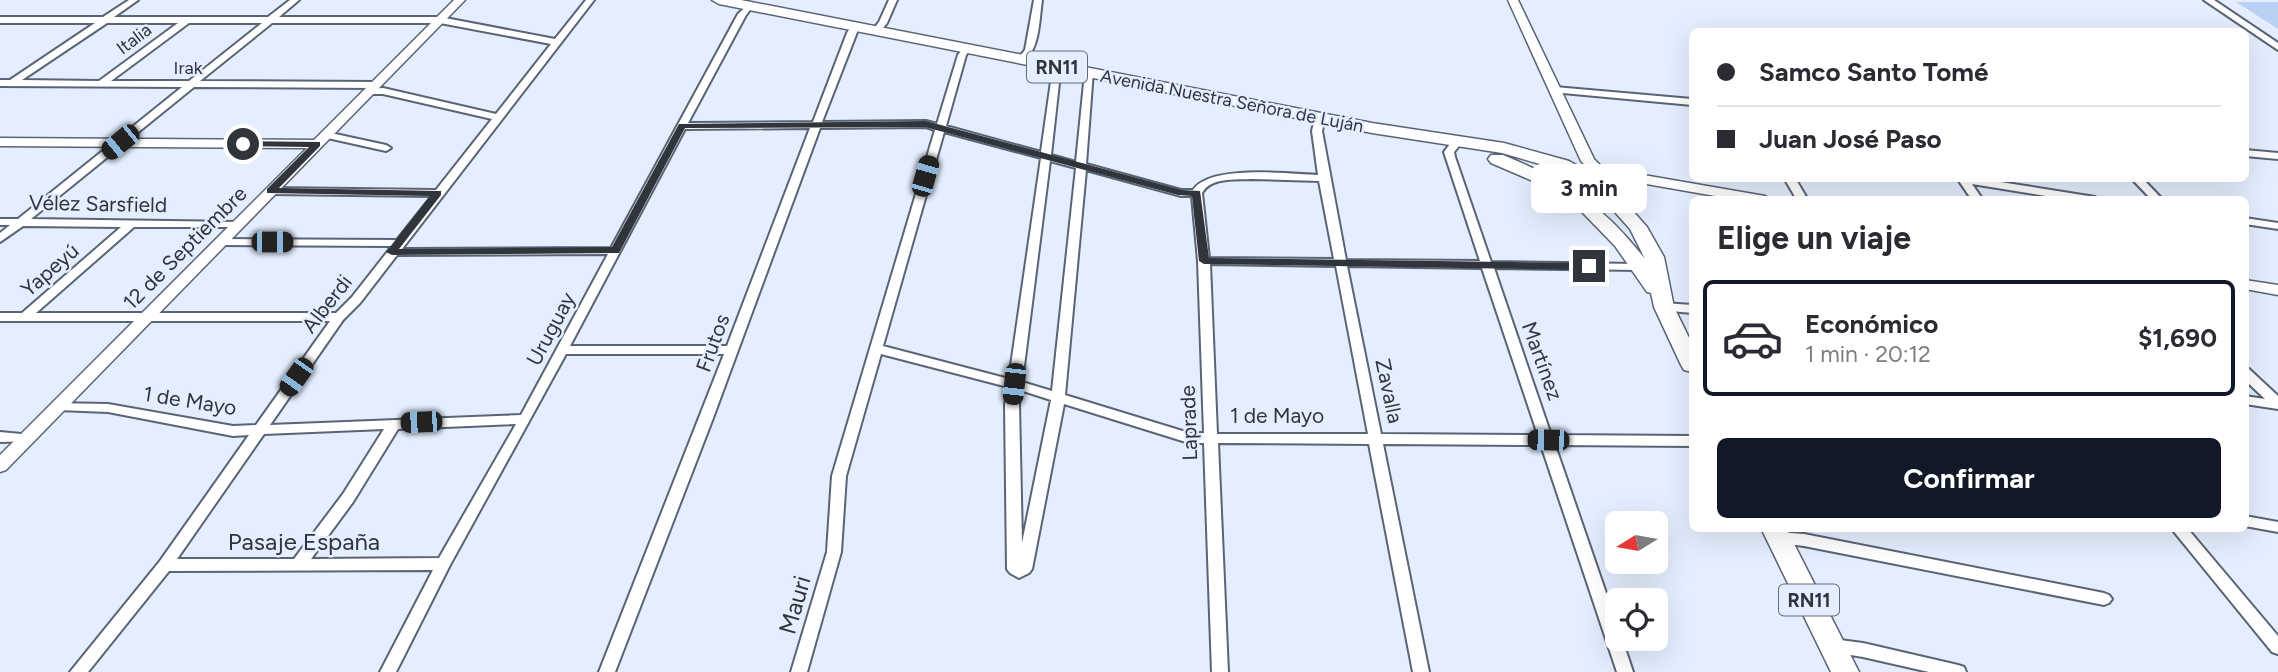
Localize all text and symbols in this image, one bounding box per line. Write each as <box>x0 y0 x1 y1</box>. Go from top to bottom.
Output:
street label: Italia <box>112 19 156 59</box>
road number: RN11 <box>1027 52 1087 82</box>
text: Samco Santo Tomé <box>1759 56 1988 88</box>
street label: Irak <box>174 57 203 79</box>
street label: Avenida Nuestra Señora de Luján <box>1099 65 1365 137</box>
car <box>98 121 143 163</box>
text: Juan José Paso <box>1759 123 1942 155</box>
route start <box>227 128 259 160</box>
car <box>910 153 941 199</box>
callout: 3 min <box>1531 164 1647 214</box>
text: 3 min <box>1560 174 1618 202</box>
street label: 12 de Septiembre <box>118 181 252 315</box>
street label: Vélez Sarsfield <box>29 190 167 217</box>
text: Elige un viaje <box>1717 219 1911 257</box>
car <box>252 232 294 253</box>
street label: Yapeyú <box>16 238 84 302</box>
route end <box>1573 250 1605 282</box>
street label: Alberdi <box>296 270 357 338</box>
street label: Uruguay <box>521 288 580 370</box>
icon: car <box>1721 307 1784 370</box>
text: Económico <box>1805 308 1938 340</box>
street label: Frutos <box>691 310 735 375</box>
street label: Martínez <box>1517 318 1568 404</box>
text: $1,690 <box>2138 322 2217 354</box>
text: 1 min · 20:12 <box>1805 340 1931 368</box>
car <box>276 354 317 400</box>
street label: Zavalla <box>1370 356 1409 425</box>
car <box>1002 362 1027 406</box>
street label: 1 de Mayo <box>142 381 239 420</box>
street label: Laprade <box>1175 385 1202 461</box>
street label: 1 de Mayo <box>1230 403 1324 428</box>
car <box>400 411 443 433</box>
car <box>1527 429 1570 451</box>
button: Confirmar <box>1717 438 2221 518</box>
north arrow <box>1605 511 1668 574</box>
map controls <box>1605 511 1668 651</box>
street label: Pasaje España <box>228 527 380 556</box>
street label: Mauri <box>772 572 817 638</box>
road number: RN11 <box>1779 584 1839 615</box>
button: locate <box>1605 588 1668 651</box>

